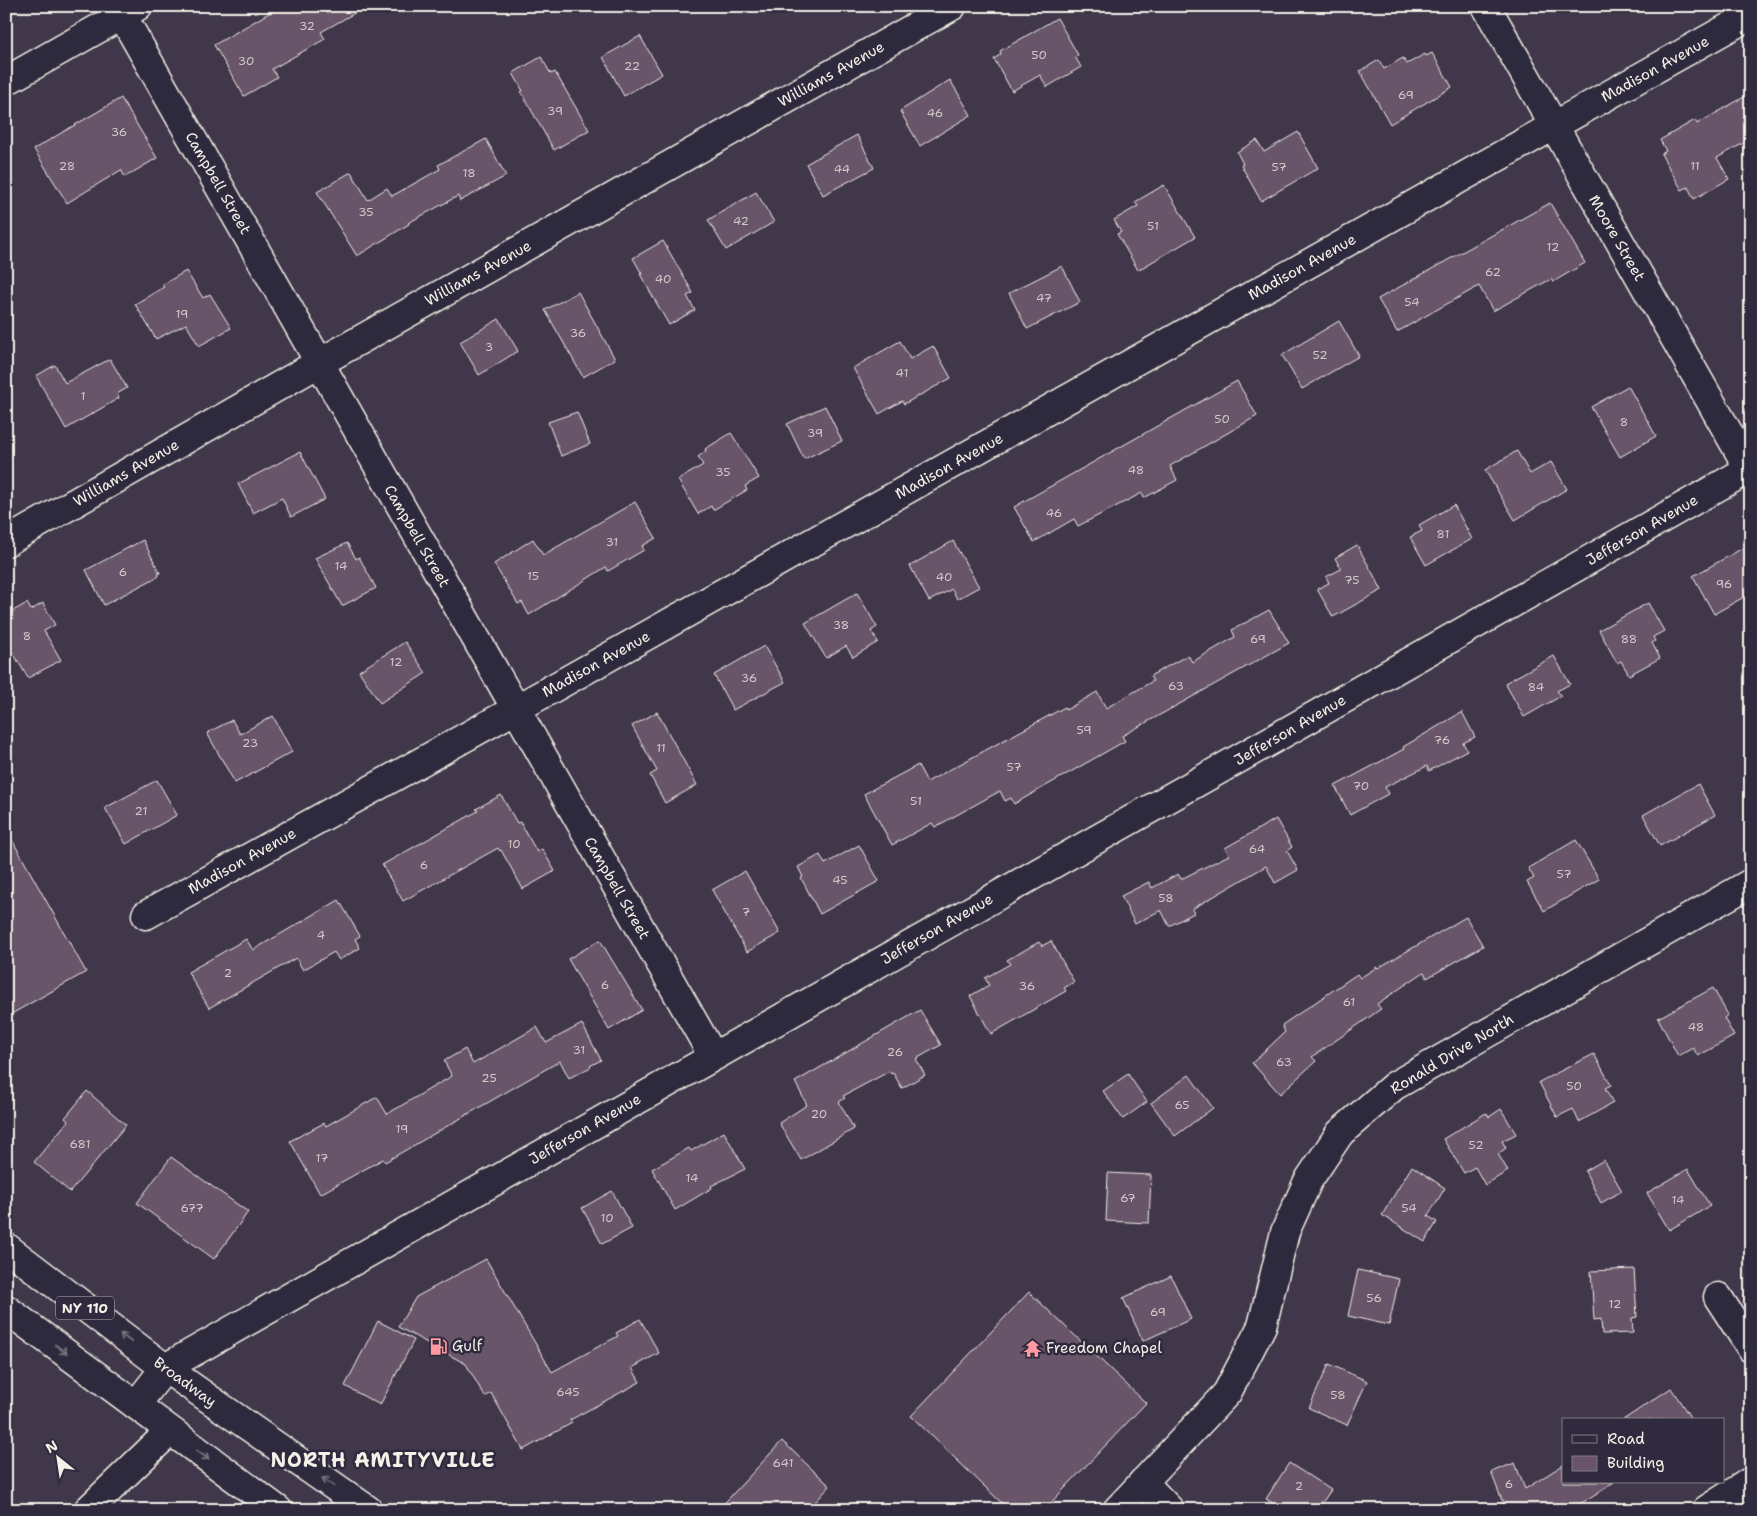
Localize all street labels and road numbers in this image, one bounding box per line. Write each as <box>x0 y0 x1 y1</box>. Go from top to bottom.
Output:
street label: Madison Avenue <box>1598 31 1712 107</box>
street label: Williams Avenue <box>774 36 888 112</box>
street label: Campbell Street <box>181 128 255 238</box>
street label: Moore Street <box>1584 191 1650 285</box>
street label: Madison Avenue <box>1245 229 1359 305</box>
street label: Williams Avenue <box>421 235 535 311</box>
street label: Madison Avenue <box>892 428 1006 504</box>
street label: Williams Avenue <box>69 435 183 511</box>
street label: Campbell Street <box>380 481 454 591</box>
street label: Jefferson Avenue <box>1583 490 1701 570</box>
street label: Madison Avenue <box>539 626 653 702</box>
street label: Jefferson Avenue <box>1231 690 1349 770</box>
street label: Madison Avenue <box>185 823 299 899</box>
street label: Campbell Street <box>580 833 654 943</box>
street label: Jefferson Avenue <box>878 889 996 969</box>
street label: Ronald Drive North <box>1387 1009 1517 1099</box>
street label: Jefferson Avenue <box>526 1089 644 1169</box>
road number: NY 110 <box>56 1296 114 1320</box>
street label: Broadway <box>150 1352 220 1412</box>

